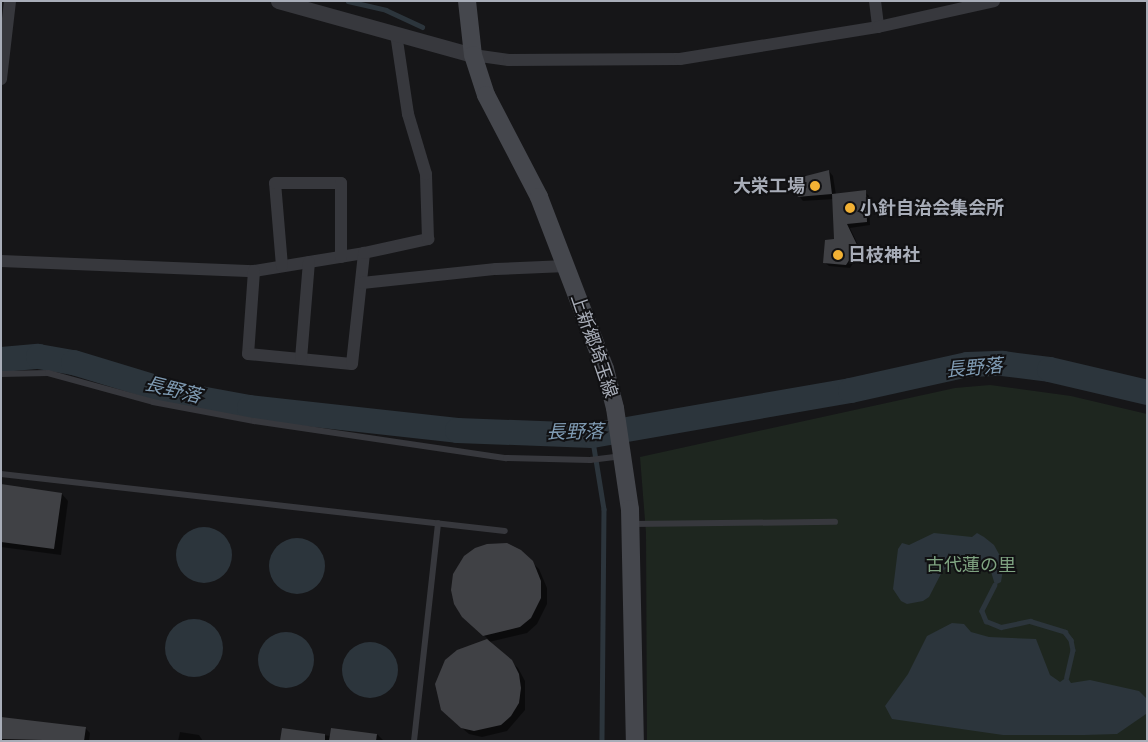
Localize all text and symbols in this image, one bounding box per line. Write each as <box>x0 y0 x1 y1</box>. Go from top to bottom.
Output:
place label: 大栄工場 <box>733 175 805 197</box>
marker: 大栄工場 <box>809 180 821 192</box>
place label: 小針自治会集会所 <box>860 197 1004 219</box>
marker: 小針自治会集会所 <box>844 202 856 214</box>
place label: 日枝神社 <box>848 244 920 266</box>
marker: 日枝神社 <box>832 249 844 261</box>
street label: 上新郷埼玉線 <box>566 291 622 401</box>
water label: 長野落 <box>945 354 1003 382</box>
water label: 長野落 <box>143 372 203 408</box>
water label: 長野落 <box>546 420 604 444</box>
park label: 古代蓮の里 <box>926 554 1016 576</box>

